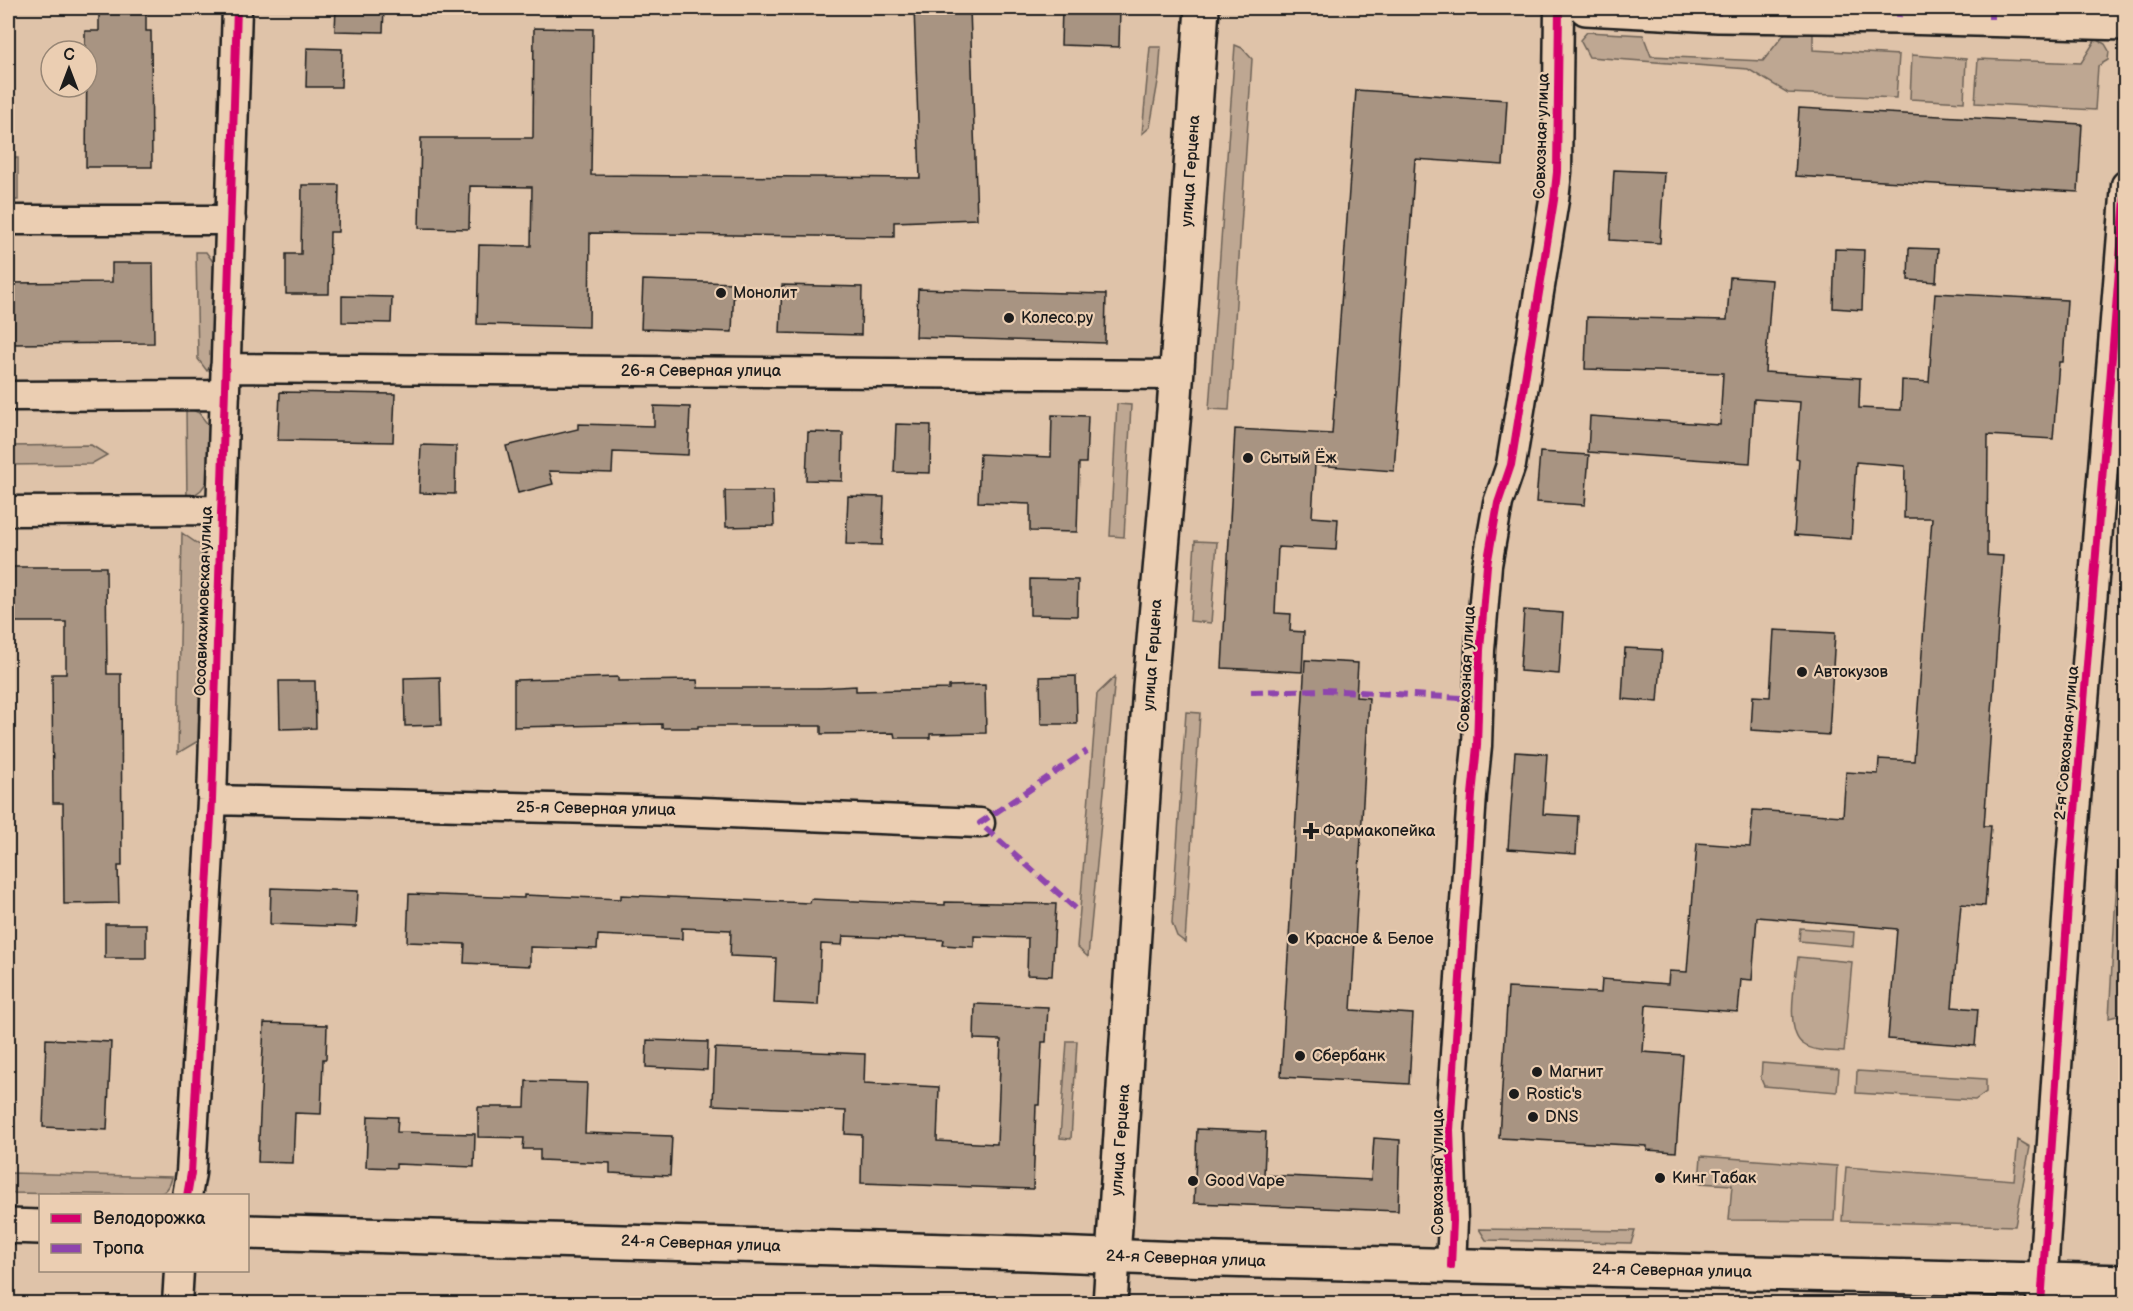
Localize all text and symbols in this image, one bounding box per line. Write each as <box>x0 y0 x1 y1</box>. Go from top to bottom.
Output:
north arrow <box>39 39 99 99</box>
text: С <box>63 46 75 65</box>
street label: Совхозная улица <box>1530 72 1554 200</box>
street label: улица Герцена <box>1178 114 1204 228</box>
place label: Монолит <box>733 284 798 303</box>
marker: Монолит <box>714 286 728 300</box>
place label: Колесо.ру <box>1021 309 1094 328</box>
marker: Колесо.ру <box>1002 311 1016 325</box>
street label: 26-я Северная улица <box>621 362 782 381</box>
place label: Сытый Ёж <box>1260 448 1338 468</box>
marker: Сытый Ёж <box>1241 451 1255 465</box>
street label: Осоавиахимовская улица <box>191 505 217 696</box>
street label: улица Герцена <box>1140 598 1166 712</box>
street label: Совхозная улица <box>1454 605 1480 733</box>
place label: Автокузов <box>1813 663 1888 682</box>
street label: 2-я Совхозная улица <box>2051 664 2083 821</box>
marker: Автокузов <box>1795 665 1809 679</box>
street label: 25-я Северная улица <box>516 798 677 820</box>
place label: Фармакопейка <box>1323 822 1436 841</box>
marker: Фармакопейка <box>1304 824 1318 838</box>
place label: Красное & Белое <box>1305 930 1434 949</box>
marker: Красное & Белое <box>1286 932 1300 946</box>
place label: Сбербанк <box>1312 1047 1386 1066</box>
marker: Сбербанк <box>1293 1049 1307 1063</box>
place label: Магнит <box>1549 1063 1604 1082</box>
marker: Магнит <box>1530 1065 1544 1079</box>
street label: улица Герцена <box>1108 1083 1134 1197</box>
place label: Rostic's <box>1526 1085 1582 1104</box>
marker: Rostic's <box>1507 1087 1521 1101</box>
street label: Совхозная улица <box>1429 1108 1448 1235</box>
place label: DNS <box>1545 1108 1578 1127</box>
marker: DNS <box>1526 1110 1540 1124</box>
place label: Кинг Табак <box>1672 1169 1757 1188</box>
marker: Кинг Табак <box>1653 1171 1667 1185</box>
place label: Good Vape <box>1205 1172 1285 1191</box>
marker: Good Vape <box>1186 1174 1200 1188</box>
legend <box>39 1194 249 1272</box>
text: Велодорожка <box>93 1208 206 1229</box>
street label: 24-я Северная улица <box>621 1232 782 1256</box>
text: Тропа <box>93 1238 144 1259</box>
street label: 24-я Северная улица <box>1106 1247 1267 1271</box>
street label: 24-я Северная улица <box>1592 1260 1753 1282</box>

